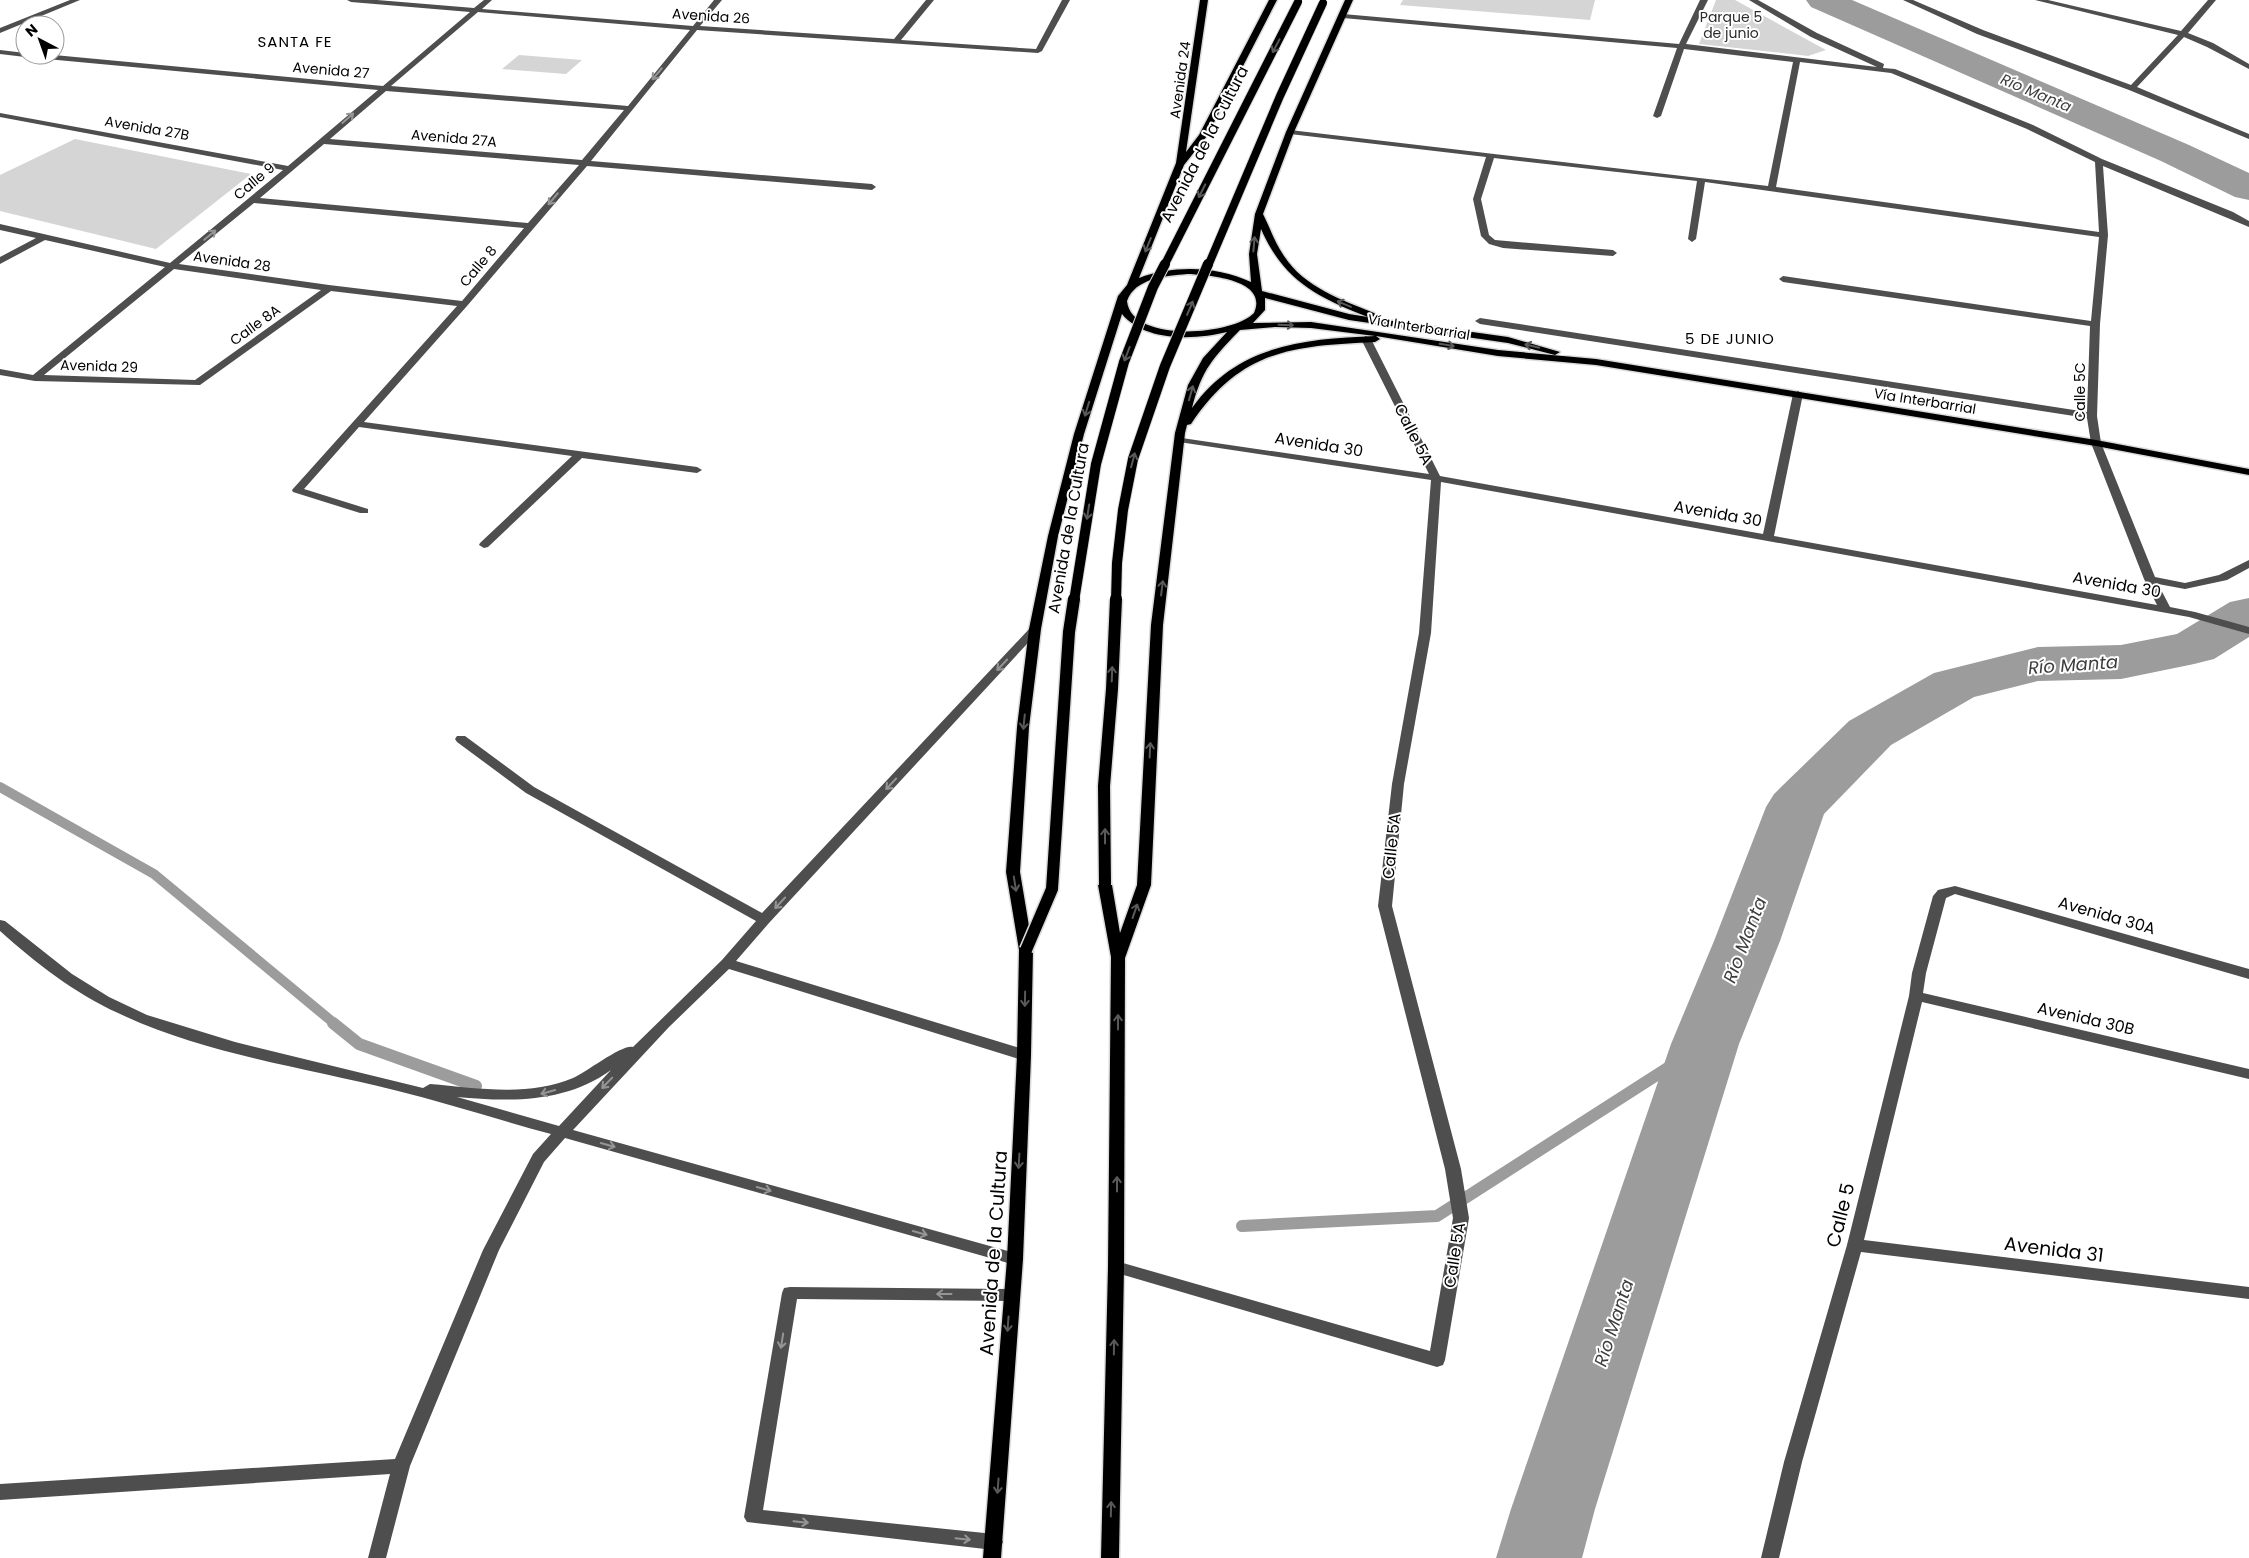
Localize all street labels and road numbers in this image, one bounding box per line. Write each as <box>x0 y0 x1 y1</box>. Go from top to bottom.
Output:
street label: Avenida 26 <box>671 3 751 29</box>
street label: Avenida 24 <box>1165 40 1195 120</box>
street label: Avenida 27 <box>292 57 370 83</box>
street label: Avenida de la Cultura <box>1155 62 1254 227</box>
street label: Avenida 27B <box>103 111 191 145</box>
street label: Avenida 27A <box>410 124 498 152</box>
street label: Calle 9 <box>229 158 279 204</box>
street label: Calle 8 <box>455 241 501 291</box>
street label: Avenida 28 <box>192 246 272 276</box>
street label: Calle 8A <box>226 300 284 350</box>
street label: Vía Interbarrial <box>1366 309 1472 345</box>
street label: Avenida 29 <box>60 355 138 377</box>
street label: Calle 5C <box>2070 362 2090 422</box>
street label: Vía Interbarrial <box>1872 383 1978 419</box>
street label: Calle 5A <box>1388 400 1439 469</box>
street label: Avenida 30 <box>1273 426 1365 463</box>
street label: Avenida de la Cultura <box>1042 441 1095 615</box>
street label: Avenida 30 <box>1672 494 1764 533</box>
street label: Avenida 30 <box>2071 565 2163 604</box>
street label: Calle 5A <box>1377 812 1406 880</box>
street label: Avenida 30A <box>2056 891 2158 940</box>
street label: Avenida 30B <box>2035 996 2137 1041</box>
street label: Avenida de la Cultura <box>973 1150 1014 1357</box>
street label: Calle 5 <box>1819 1180 1862 1250</box>
street label: Calle 5A <box>1438 1220 1471 1290</box>
street label: Avenida 31 <box>2003 1230 2105 1269</box>

